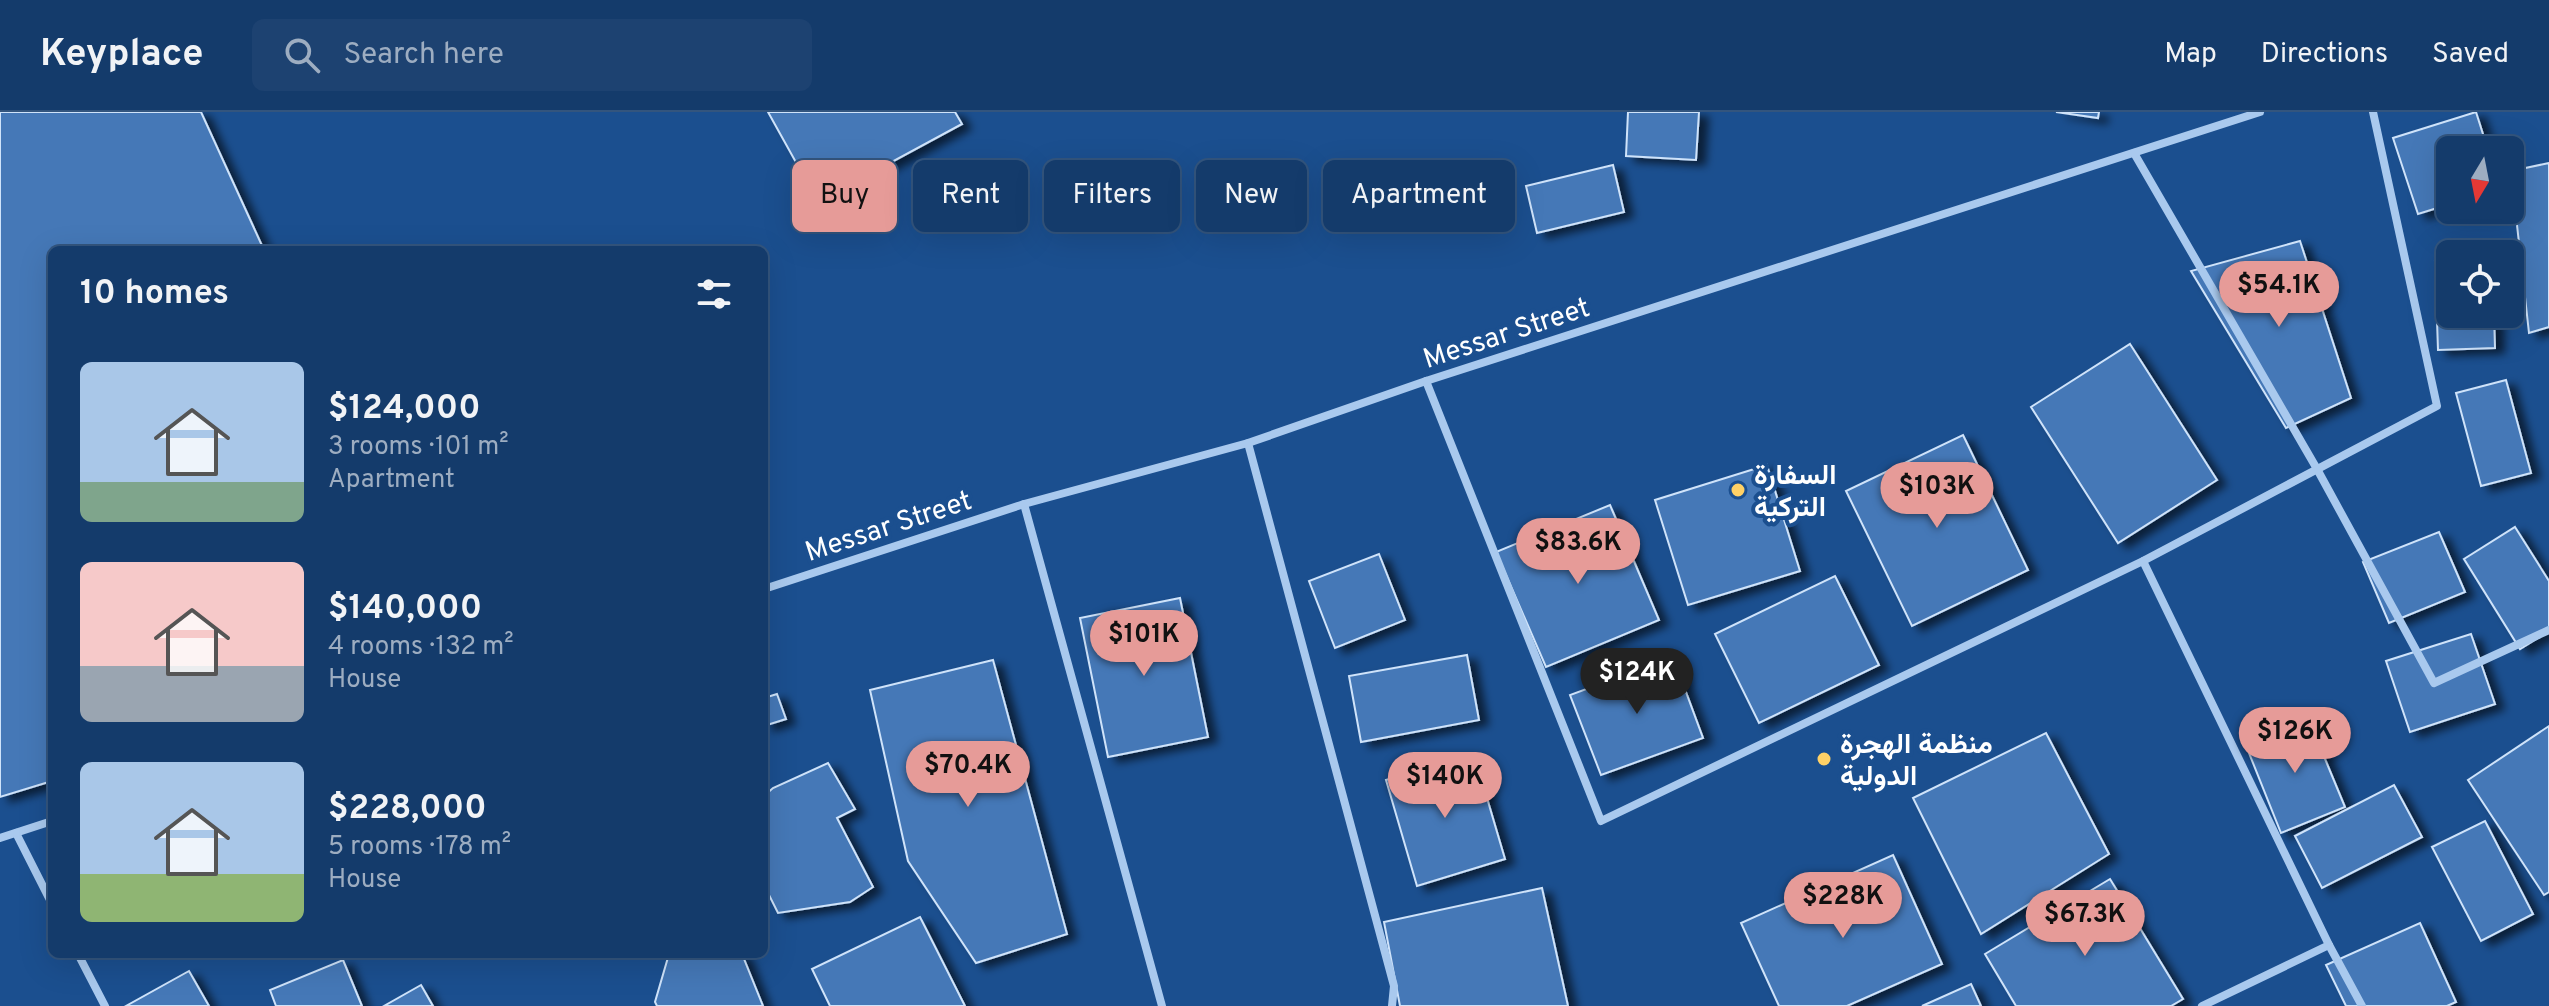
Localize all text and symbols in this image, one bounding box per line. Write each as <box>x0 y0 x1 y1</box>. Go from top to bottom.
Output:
search box <box>252 19 812 91</box>
text: Keyplace <box>40 31 204 80</box>
icon: search <box>280 33 324 77</box>
text: Search here <box>344 37 504 74</box>
text: Map <box>2164 37 2217 73</box>
text: Directions <box>2261 37 2388 73</box>
text: Saved <box>2432 37 2509 73</box>
north arrow <box>2436 136 2524 224</box>
map controls <box>2436 136 2524 328</box>
chip: Buy <box>792 160 897 232</box>
chip: Rent <box>913 160 1028 232</box>
chip: Filters <box>1044 160 1180 232</box>
chip: New <box>1196 160 1307 232</box>
chip: Apartment <box>1323 160 1515 232</box>
button: locate <box>2436 240 2524 328</box>
pin: $54.1K <box>2214 261 2344 329</box>
text: $54.1K <box>2237 270 2321 303</box>
icon: filters <box>692 272 736 316</box>
text: 10 homes <box>80 273 229 316</box>
street label: Messar Street <box>1419 291 1595 379</box>
text: $124,000 <box>328 388 481 431</box>
icon: home <box>144 394 240 490</box>
text: 3 rooms · 101 m² <box>328 431 509 464</box>
place label: السفارة التركية <box>1754 459 1837 527</box>
pin: $103K <box>1881 462 1993 530</box>
text: Apartment <box>328 464 455 497</box>
text: $103K <box>1898 471 1976 504</box>
marker: السفارة التركية <box>1729 481 1747 499</box>
street label: Messar Street <box>801 484 977 572</box>
pin: $83.6K <box>1513 518 1643 586</box>
text: $83.6K <box>1534 527 1622 560</box>
text: $140,000 <box>328 588 482 631</box>
icon: home <box>144 594 240 690</box>
pin: $101K <box>1088 610 1200 678</box>
text: $101K <box>1108 619 1180 652</box>
text: 4 rooms · 132 m² <box>328 631 514 664</box>
pin: $124K <box>1581 648 1693 716</box>
text: $124K <box>1598 657 1676 690</box>
text: House <box>328 664 401 697</box>
pin: $126K <box>2239 707 2351 775</box>
text: $126K <box>2257 716 2333 749</box>
place label: منظمة الهجرة الدولية <box>1840 728 1993 796</box>
pin: $70.4K <box>903 741 1033 809</box>
text: $70.4K <box>924 750 1012 783</box>
marker: منظمة الهجرة الدولية <box>1815 750 1833 768</box>
pin: $140K <box>1389 752 1501 820</box>
text: $140K <box>1406 761 1484 794</box>
text: $228,000 <box>328 788 487 831</box>
icon: home <box>144 794 240 890</box>
text: 5 rooms · 178 m² <box>328 831 511 864</box>
text: House <box>328 864 401 897</box>
pin: $228K <box>1787 872 1899 940</box>
text: $228K <box>1802 881 1884 914</box>
pin: $67.3K <box>2020 890 2150 958</box>
text: $67.3K <box>2044 899 2126 932</box>

